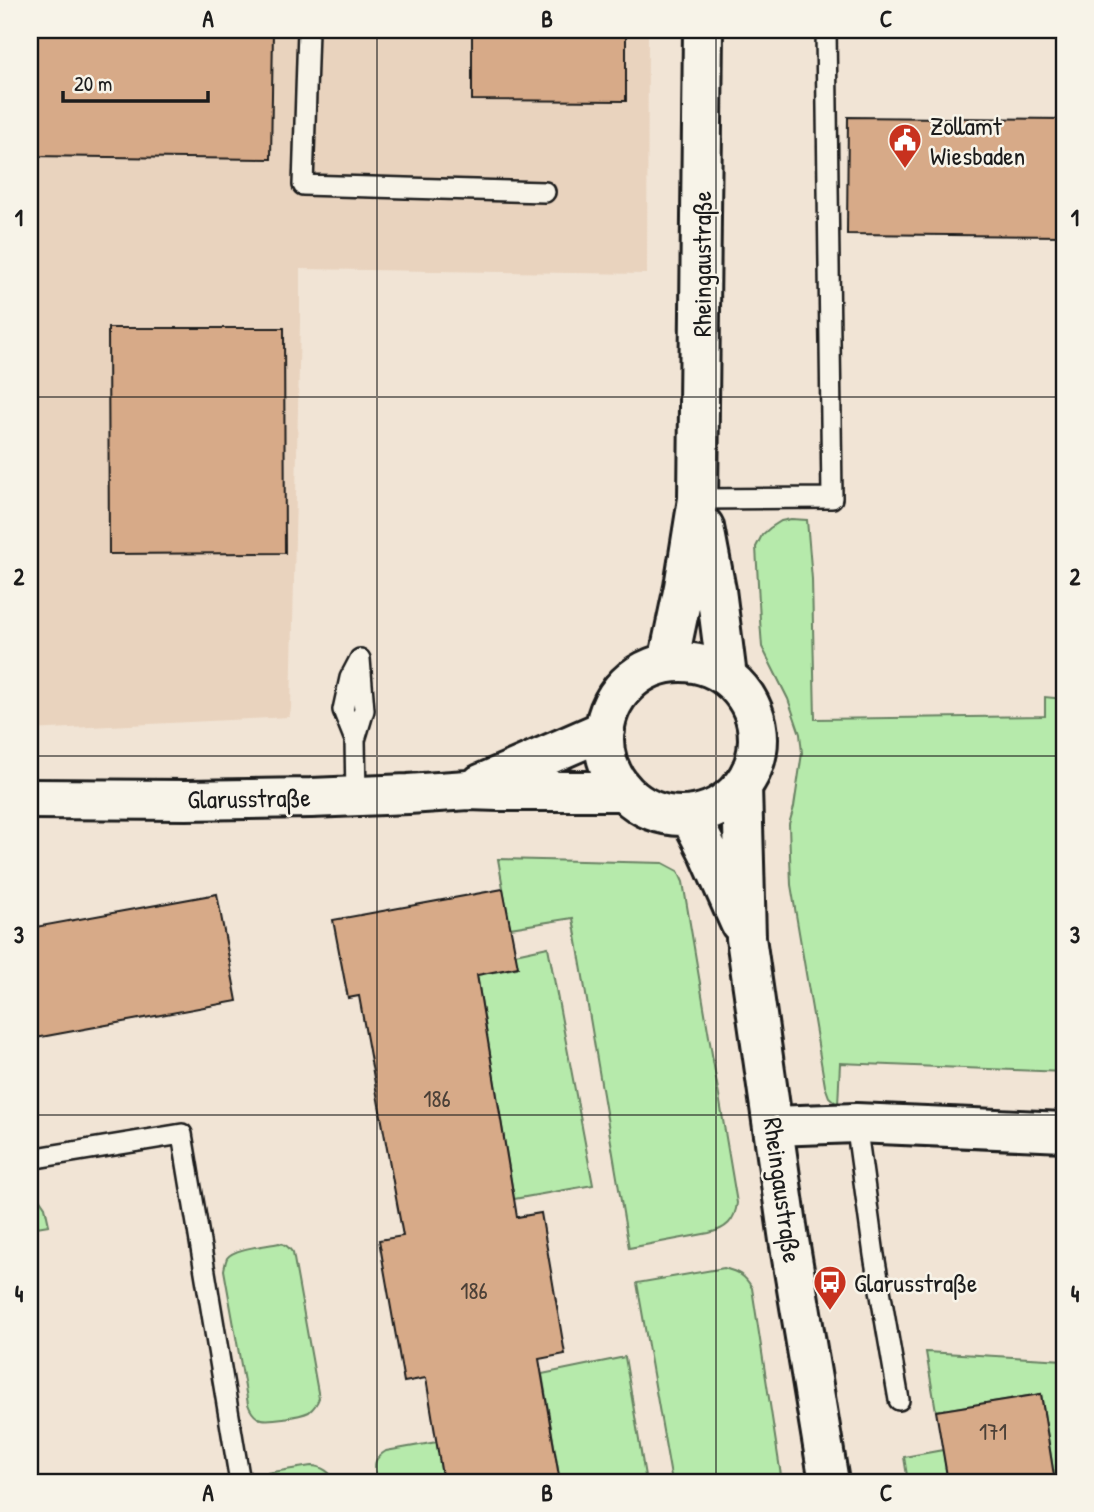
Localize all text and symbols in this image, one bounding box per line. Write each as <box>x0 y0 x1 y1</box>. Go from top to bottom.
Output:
text: A <box>202 3 214 34</box>
text: B <box>541 3 553 34</box>
text: C <box>880 3 892 34</box>
scale bar <box>63 60 208 104</box>
text: 20 m <box>74 69 112 98</box>
place label: Zollamt Wiesbaden <box>930 108 1025 173</box>
public building icon: Zollamt Wiesbaden <box>886 121 924 170</box>
street label: Rheingaustraße <box>684 191 719 337</box>
text: 1 <box>15 202 23 233</box>
text: 1 <box>1071 202 1079 233</box>
text: 2 <box>14 561 25 592</box>
text: 2 <box>1070 561 1081 592</box>
street label: Glarusstraße <box>187 779 311 817</box>
text: 3 <box>14 919 24 950</box>
text: 3 <box>1070 919 1080 950</box>
house number: 186 <box>423 1083 451 1114</box>
street label: Rheingaustraße <box>756 1115 810 1265</box>
bus stop icon: Glarusstraße <box>811 1263 849 1312</box>
place label: Glarusstraße <box>854 1265 977 1300</box>
house number: 186 <box>460 1275 488 1306</box>
text: 4 <box>15 1278 24 1309</box>
text: 4 <box>1071 1278 1080 1309</box>
house number: 171 <box>979 1416 1007 1447</box>
text: A <box>202 1477 214 1508</box>
text: B <box>541 1477 553 1508</box>
text: C <box>880 1477 892 1508</box>

